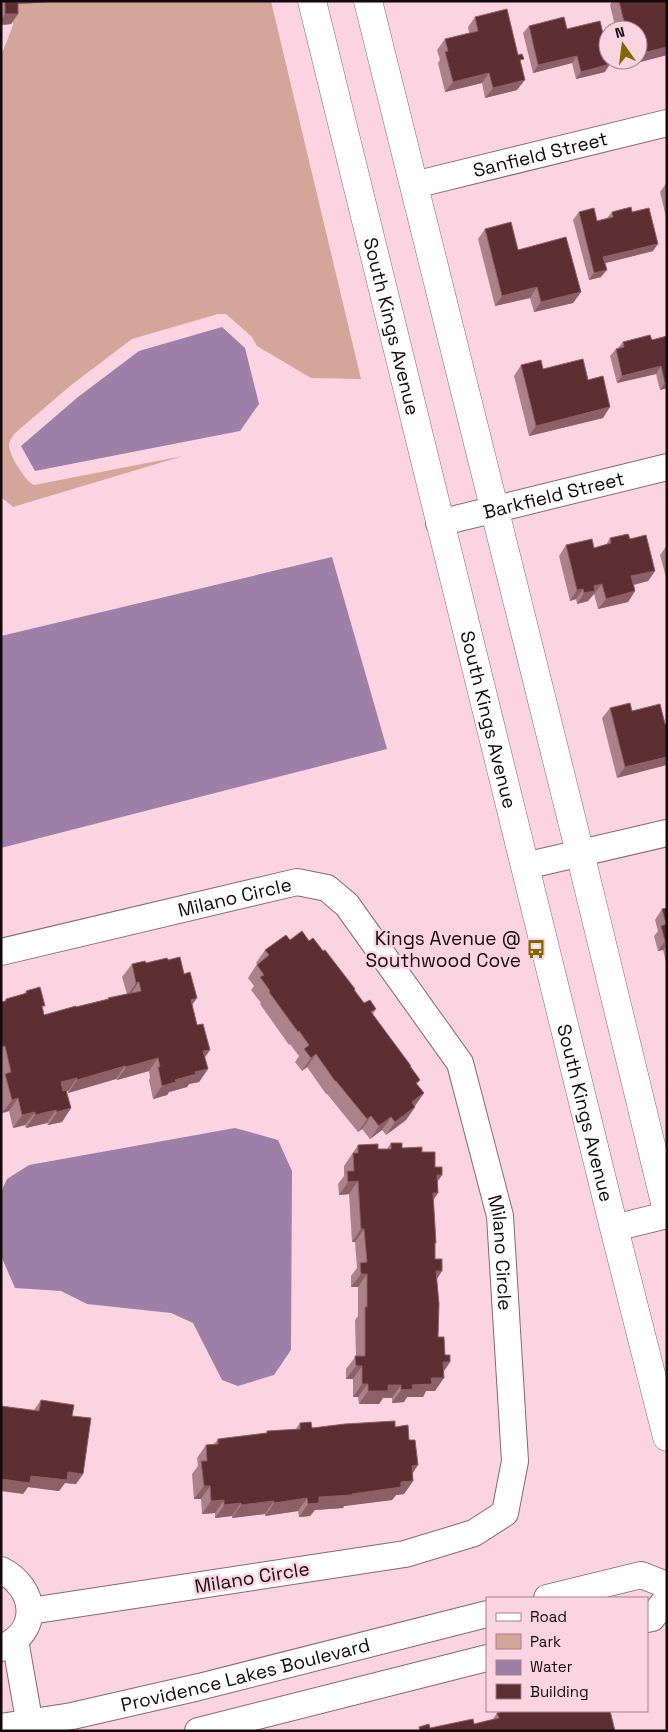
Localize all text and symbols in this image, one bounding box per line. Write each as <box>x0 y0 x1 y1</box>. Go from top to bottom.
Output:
north arrow <box>598 20 648 70</box>
text: N <box>613 23 627 42</box>
street label: Sanfield Street <box>471 126 610 183</box>
street label: South Kings Avenue <box>358 235 425 418</box>
street label: Barkfield Street <box>480 466 627 525</box>
street label: South Kings Avenue <box>454 628 522 811</box>
street label: Milano Circle <box>175 872 294 923</box>
place label: Kings Avenue @ Southwood Cove <box>365 926 521 973</box>
bus stop icon: Kings Avenue @ Southwood Cove <box>525 938 547 960</box>
street label: South Kings Avenue <box>551 1021 619 1204</box>
street label: Milano Circle <box>482 1192 518 1311</box>
street label: Milano Circle <box>193 1556 311 1599</box>
legend <box>486 1597 648 1712</box>
text: Road <box>530 1607 567 1626</box>
street label: Providence Lakes Boulevard <box>118 1632 373 1717</box>
text: Park <box>530 1632 561 1651</box>
text: Water <box>530 1657 573 1676</box>
text: Building <box>530 1682 589 1701</box>

